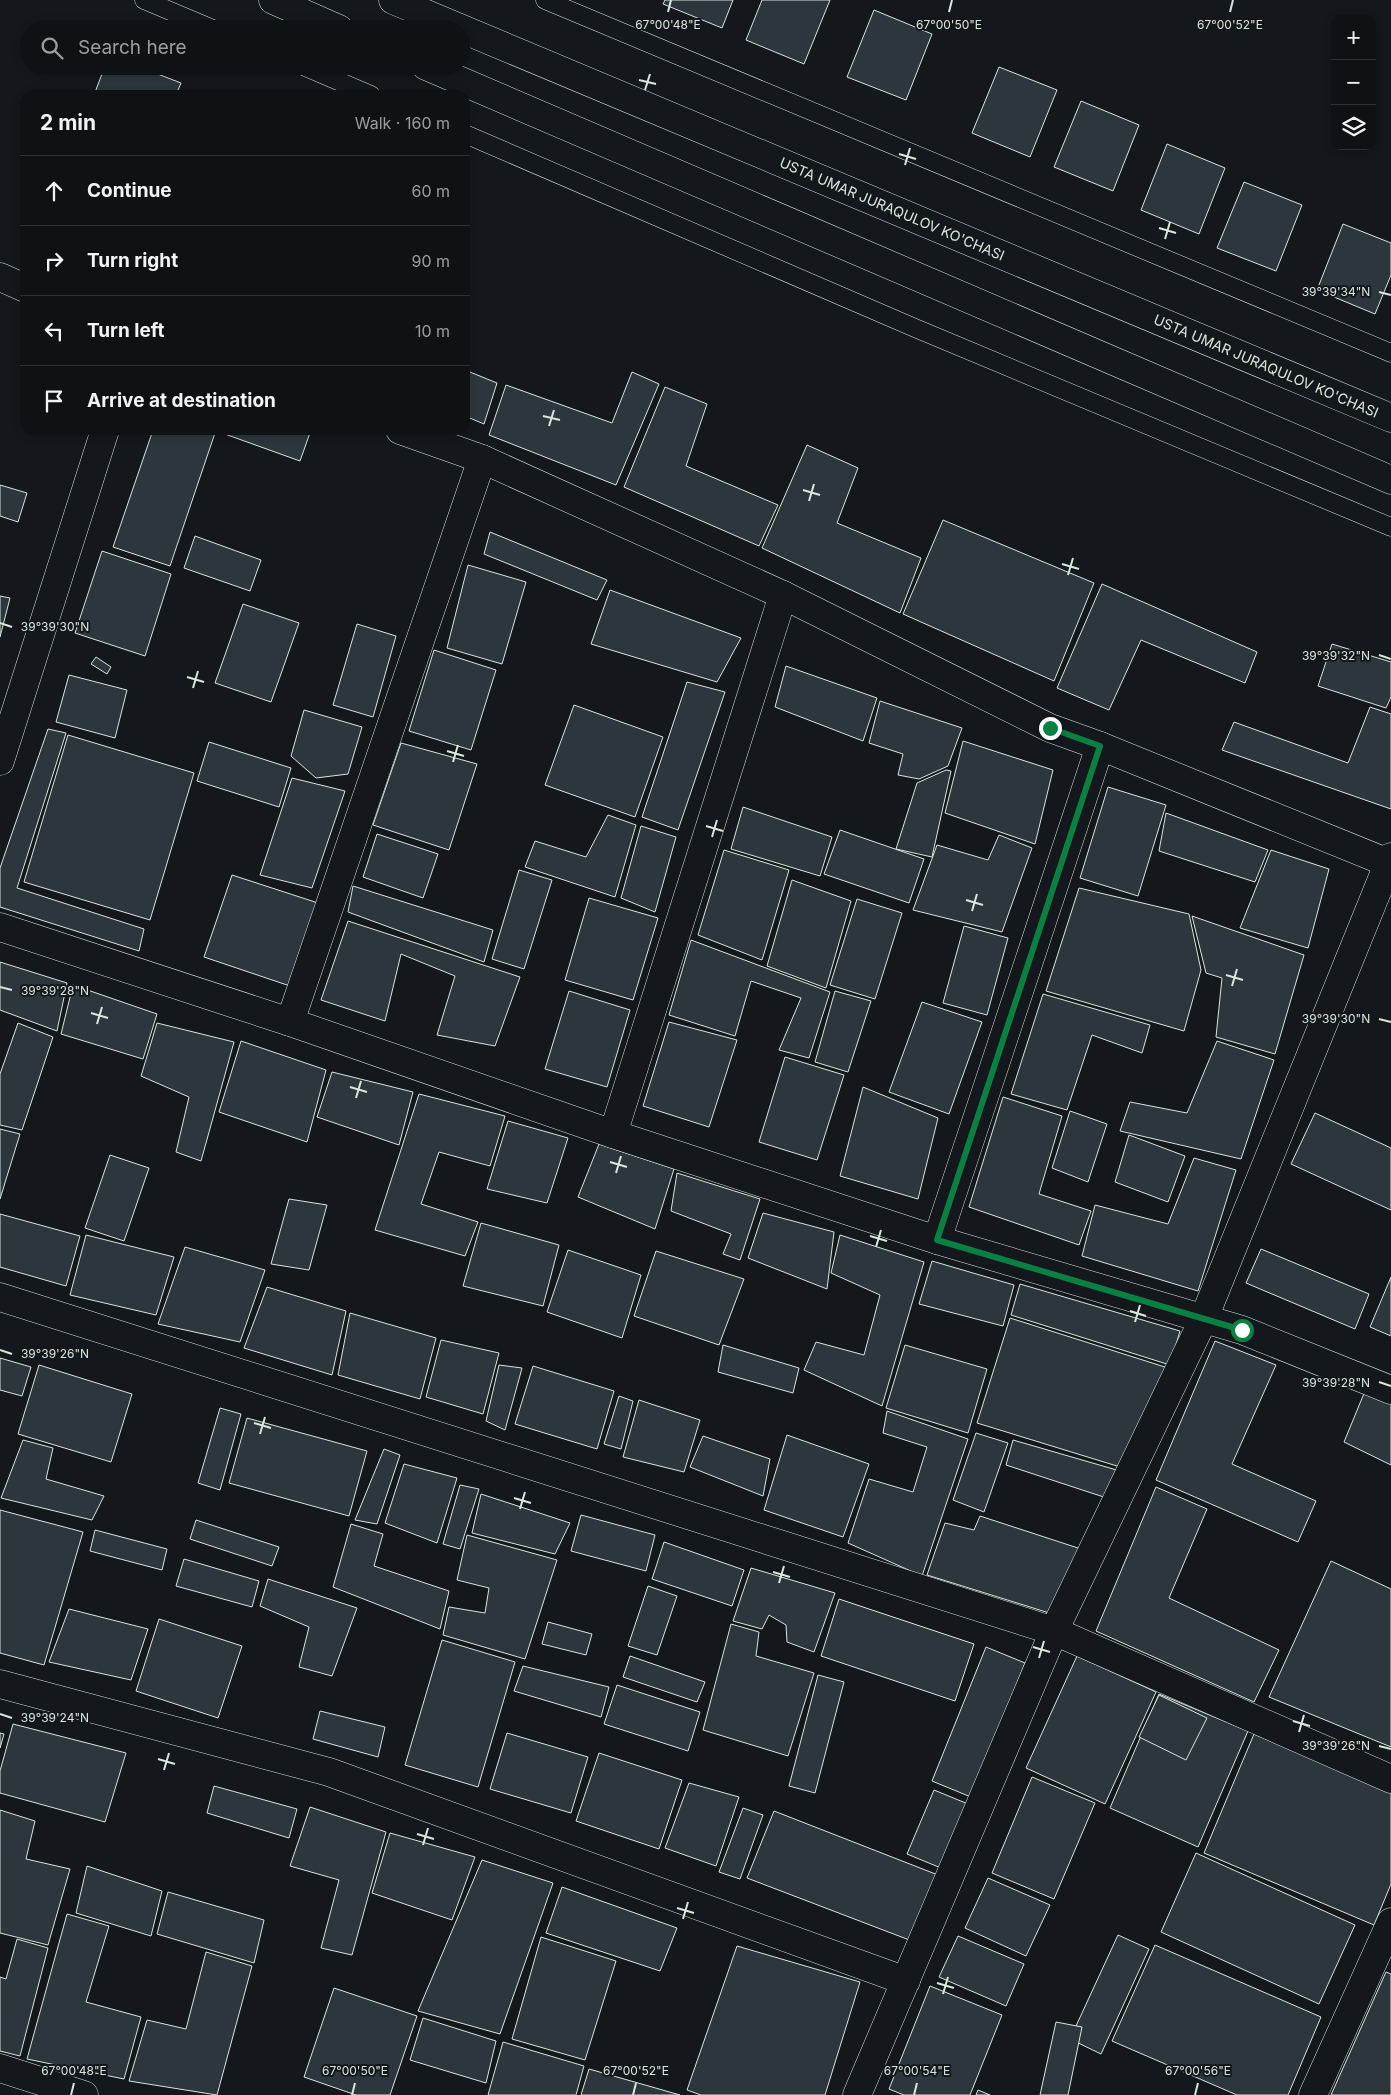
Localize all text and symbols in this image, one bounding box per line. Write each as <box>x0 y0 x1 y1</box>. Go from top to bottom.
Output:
map controls <box>1331 15 1376 150</box>
button: + <box>1331 15 1376 60</box>
text: 67°00'48"E <box>635 17 701 32</box>
text: 67°00'50"E <box>916 17 982 32</box>
text: 67°00'52"E <box>1197 17 1263 32</box>
search box <box>20 20 470 75</box>
icon: search <box>38 34 66 62</box>
text: Search here <box>78 36 187 59</box>
button: − <box>1331 60 1376 105</box>
button: layers <box>1331 105 1376 150</box>
text: 2 min <box>40 110 96 135</box>
text: Walk · 160 m <box>355 113 450 133</box>
street label: USTA UMAR JURAQULOV KO'CHASI <box>777 153 1007 264</box>
icon: ahead <box>40 177 68 205</box>
text: Continue <box>87 179 172 202</box>
text: 60 m <box>411 181 450 201</box>
icon: right <box>40 247 68 275</box>
text: Turn right <box>87 249 178 272</box>
text: 90 m <box>411 251 450 271</box>
text: 39°39'34"N <box>1302 284 1370 299</box>
street label: USTA UMAR JURAQULOV KO'CHASI <box>1151 310 1381 421</box>
icon: left <box>40 317 68 345</box>
text: Turn left <box>87 319 165 342</box>
text: 10 m <box>415 321 450 341</box>
icon: arrive <box>40 387 68 415</box>
text: Arrive at destination <box>87 389 276 412</box>
text: 39°39'30"N <box>21 619 89 634</box>
text: 39°39'32"N <box>1302 648 1370 663</box>
route end <box>1039 717 1062 740</box>
text: 39°39'28"N <box>21 983 89 998</box>
text: 39°39'30"N <box>1302 1011 1370 1026</box>
route start <box>1231 1319 1254 1342</box>
text: 39°39'26"N <box>21 1346 89 1361</box>
text: 39°39'28"N <box>1302 1375 1370 1390</box>
text: 39°39'24"N <box>21 1710 89 1725</box>
text: 39°39'26"N <box>1302 1738 1370 1753</box>
text: 67°00'48"E <box>41 2063 107 2078</box>
text: 67°00'50"E <box>322 2063 388 2078</box>
text: 67°00'52"E <box>603 2063 669 2078</box>
text: 67°00'54"E <box>884 2063 950 2078</box>
text: 67°00'56"E <box>1165 2063 1231 2078</box>

